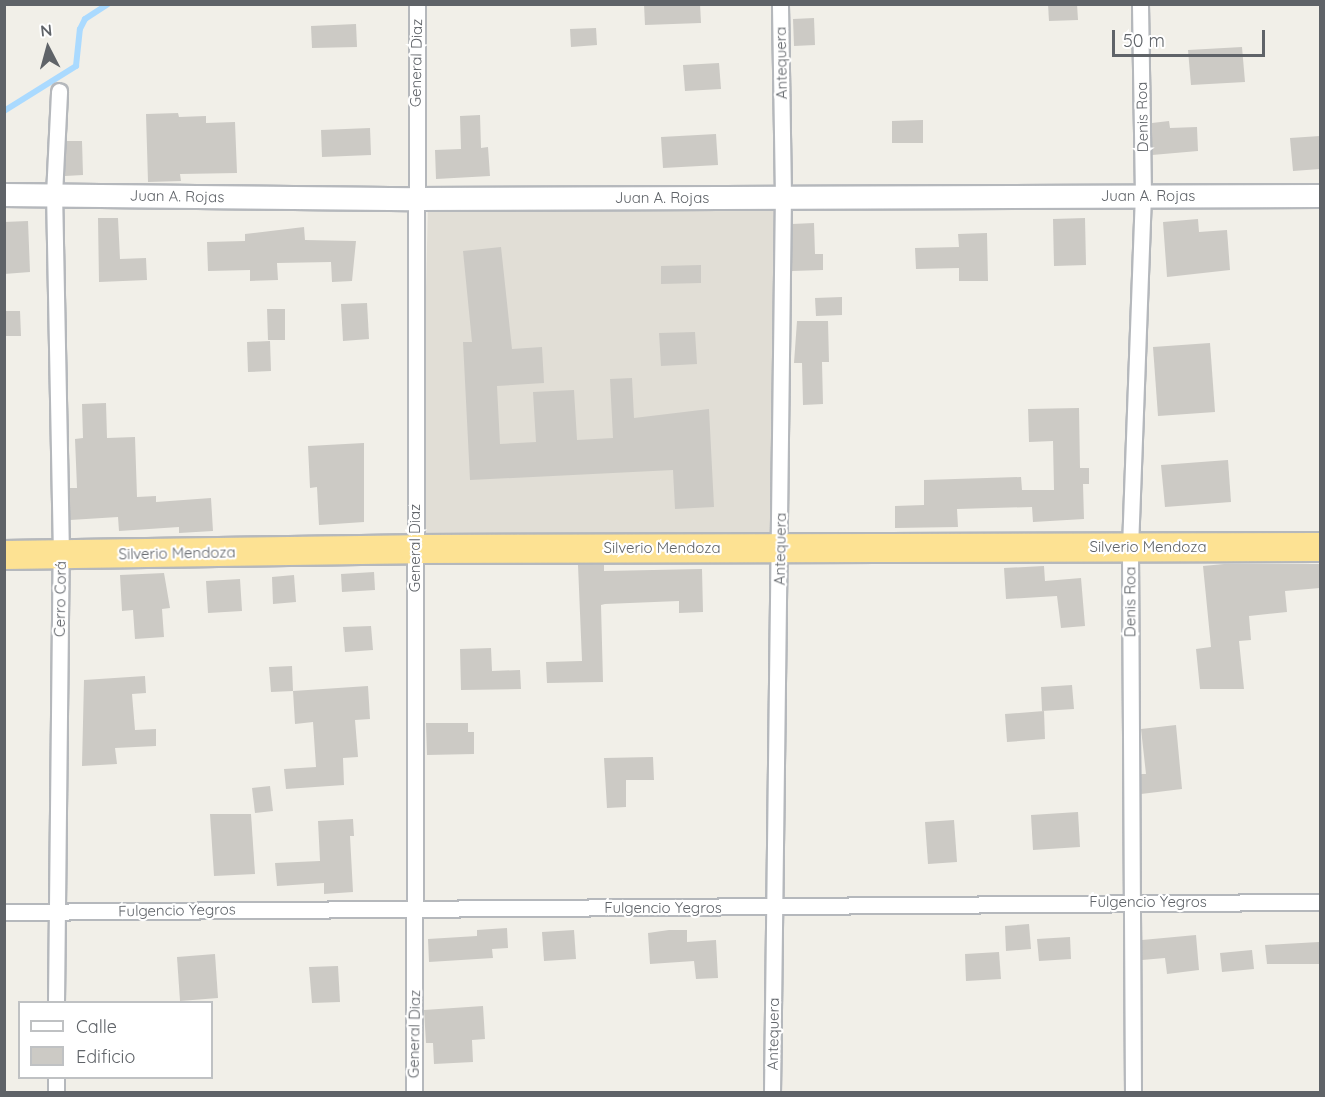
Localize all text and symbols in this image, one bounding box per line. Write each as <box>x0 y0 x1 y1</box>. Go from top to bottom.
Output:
north arrow <box>18 18 78 78</box>
scale bar <box>1115 18 1268 56</box>
street label: General Diaz <box>406 19 426 107</box>
text: N <box>39 20 53 41</box>
street label: Antequera <box>771 27 791 99</box>
text: 50 m <box>1123 29 1165 52</box>
street label: Denis Roa <box>1132 82 1152 152</box>
street label: Juan A. Rojas <box>130 186 224 206</box>
street label: Juan A. Rojas <box>1101 187 1195 205</box>
street label: Juan A. Rojas <box>615 189 709 207</box>
street label: General Diaz <box>406 504 424 592</box>
street label: Antequera <box>770 513 790 585</box>
street label: Silverio Mendoza <box>1089 538 1207 556</box>
street label: Silverio Mendoza <box>603 539 721 557</box>
street label: Silverio Mendoza <box>118 543 236 563</box>
street label: Cerro Corá <box>50 561 70 637</box>
street label: Denis Roa <box>1121 567 1139 637</box>
street label: Fulgencio Yegros <box>1089 893 1207 911</box>
street label: Fulgencio Yegros <box>604 899 722 917</box>
street label: Fulgencio Yegros <box>118 900 236 920</box>
street label: General Diaz <box>404 990 424 1078</box>
street label: Antequera <box>763 998 783 1070</box>
legend <box>18 1001 213 1079</box>
text: Calle <box>76 1015 117 1038</box>
text: Edificio <box>76 1045 135 1068</box>

